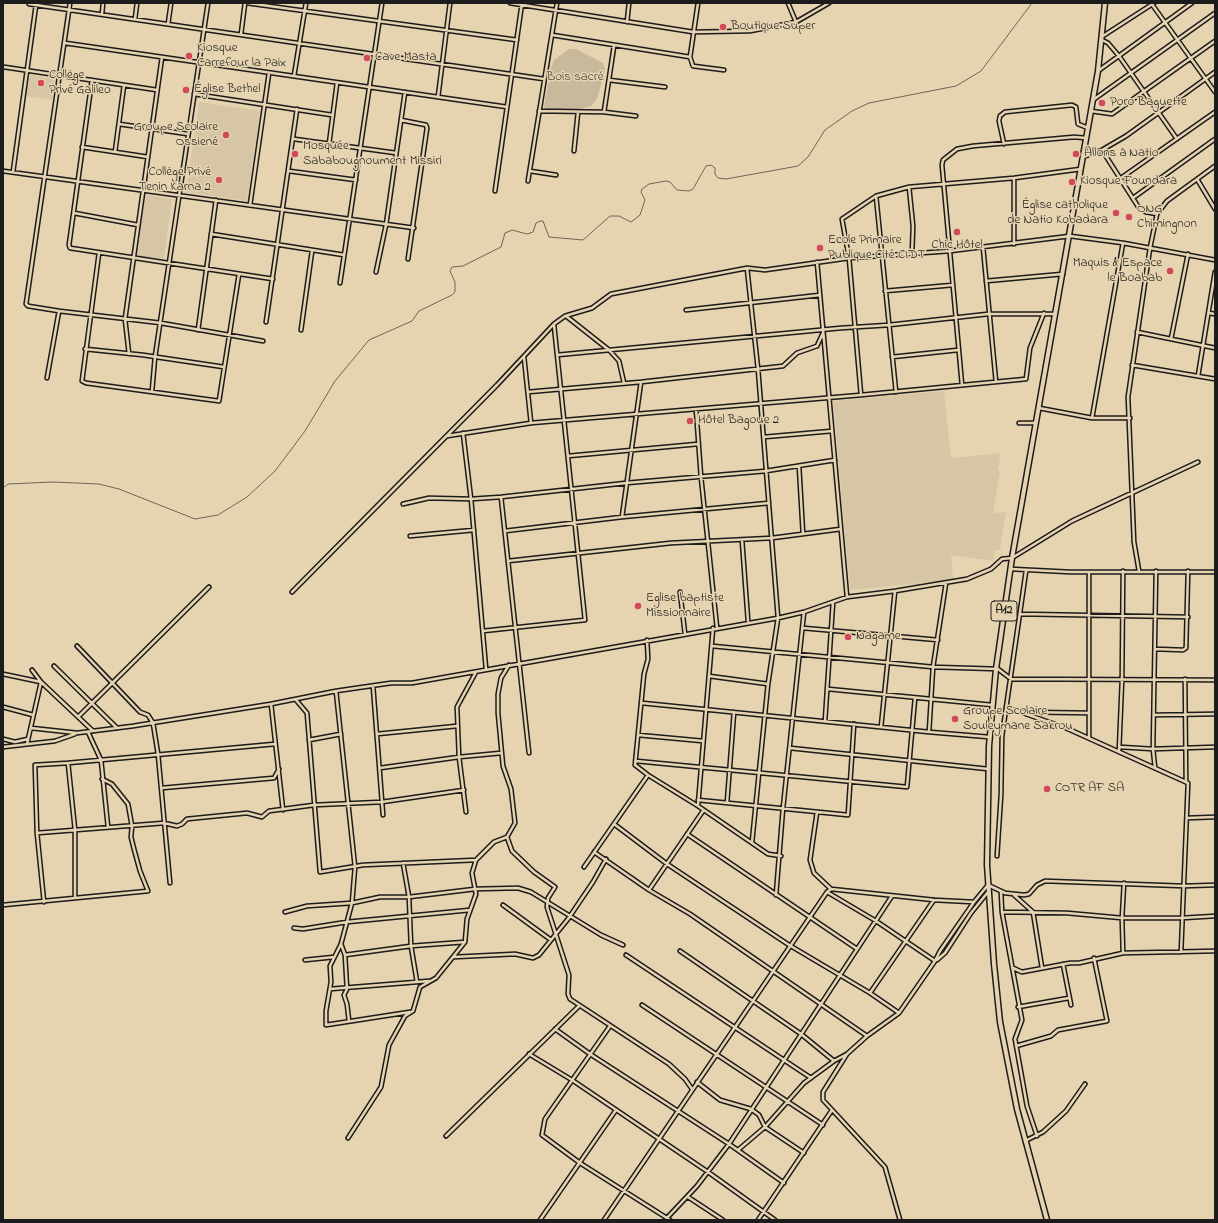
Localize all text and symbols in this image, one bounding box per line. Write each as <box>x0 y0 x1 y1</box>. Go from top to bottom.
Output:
place label: Boutique Super <box>731 19 815 35</box>
marker: Boutique Super <box>718 22 728 32</box>
place label: Kiosque Carrefour la Paix <box>197 41 286 72</box>
place label: Cave Masta <box>375 50 437 66</box>
marker: Kiosque Carrefour la Paix <box>184 51 194 61</box>
marker: Cave Masta <box>362 53 372 63</box>
place label: Collège Privé Galileo <box>49 68 111 99</box>
park label: Bois sacré <box>547 70 603 86</box>
marker: Collège Privé Galileo <box>36 78 46 88</box>
place label: Église Bethel <box>194 82 261 98</box>
marker: Église Bethel <box>181 85 191 95</box>
place label: Poro Baguette <box>1110 95 1187 111</box>
marker: Poro Baguette <box>1097 98 1107 108</box>
place label: Groupe Scolaire Ossiené <box>134 120 218 151</box>
marker: Groupe Scolaire Ossiené <box>221 130 231 140</box>
place label: Mosquée Sababougnoument Missiri <box>303 139 442 170</box>
place label: Allons à Natio <box>1084 146 1159 162</box>
marker: Mosquée Sababougnoument Missiri <box>290 149 300 159</box>
marker: Allons à Natio <box>1071 149 1081 159</box>
place label: Collège Privé Tenin Karna 2 <box>139 165 211 196</box>
place label: Kiosque Foundara <box>1080 174 1177 190</box>
marker: Collège Privé Tenin Karna 2 <box>214 175 224 185</box>
marker: Kiosque Foundara <box>1067 177 1077 187</box>
place label: Église catholique de Natio Kobadara <box>1007 198 1108 229</box>
place label: ONG Chimingnon <box>1137 202 1197 233</box>
marker: Église catholique de Natio Kobadara <box>1111 208 1121 218</box>
marker: ONG Chimingnon <box>1124 212 1134 222</box>
marker: Chic Hôtel <box>952 227 962 237</box>
place label: Ecole Primaire Publique Cité CIDT <box>828 233 925 264</box>
place label: Chic Hôtel <box>931 238 983 254</box>
marker: Ecole Primaire Publique Cité CIDT <box>815 243 825 253</box>
place label: Maquis & Espace le Boabab <box>1073 256 1162 287</box>
marker: Maquis & Espace le Boabab <box>1165 266 1175 276</box>
place label: Hôtel Bagoue 2 <box>698 413 779 429</box>
marker: Hôtel Bagoue 2 <box>685 416 695 426</box>
place label: Eglise baptiste Missionnaire <box>646 591 724 622</box>
marker: Eglise baptiste Missionnaire <box>633 601 643 611</box>
road number: A12 <box>991 601 1017 621</box>
place label: Nagame <box>856 629 901 645</box>
marker: Nagame <box>843 632 853 642</box>
place label: Groupe Scolaire Souleymane Sakrou <box>963 704 1073 735</box>
marker: Groupe Scolaire Souleymane Sakrou <box>950 714 960 724</box>
place label: COTR AF SA <box>1055 781 1124 797</box>
marker: COTR AF SA <box>1042 784 1052 794</box>

